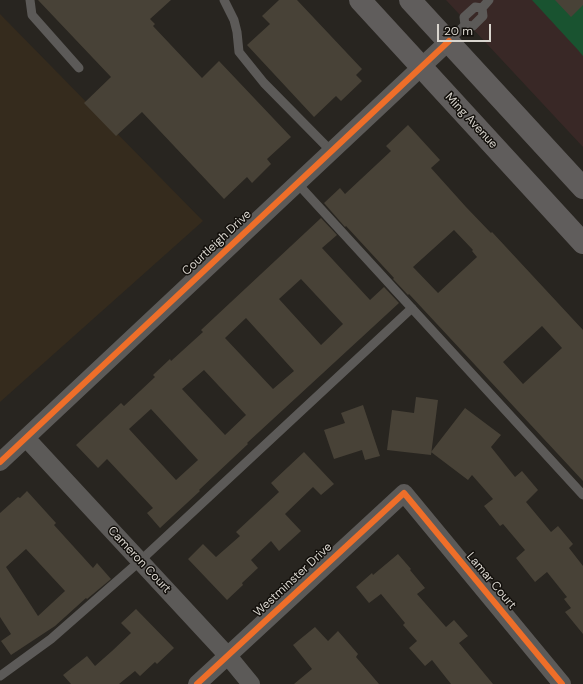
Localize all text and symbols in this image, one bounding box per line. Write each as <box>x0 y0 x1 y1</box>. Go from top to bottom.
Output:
scale bar <box>439 16 493 42</box>
text: 20 m <box>444 23 473 39</box>
street label: Ming Avenue <box>442 90 500 152</box>
street label: Courtleigh Drive <box>179 207 255 279</box>
street label: Cameron Court <box>104 524 174 596</box>
street label: Westminster Drive <box>251 540 335 620</box>
street label: Lamar Court <box>463 550 519 612</box>

